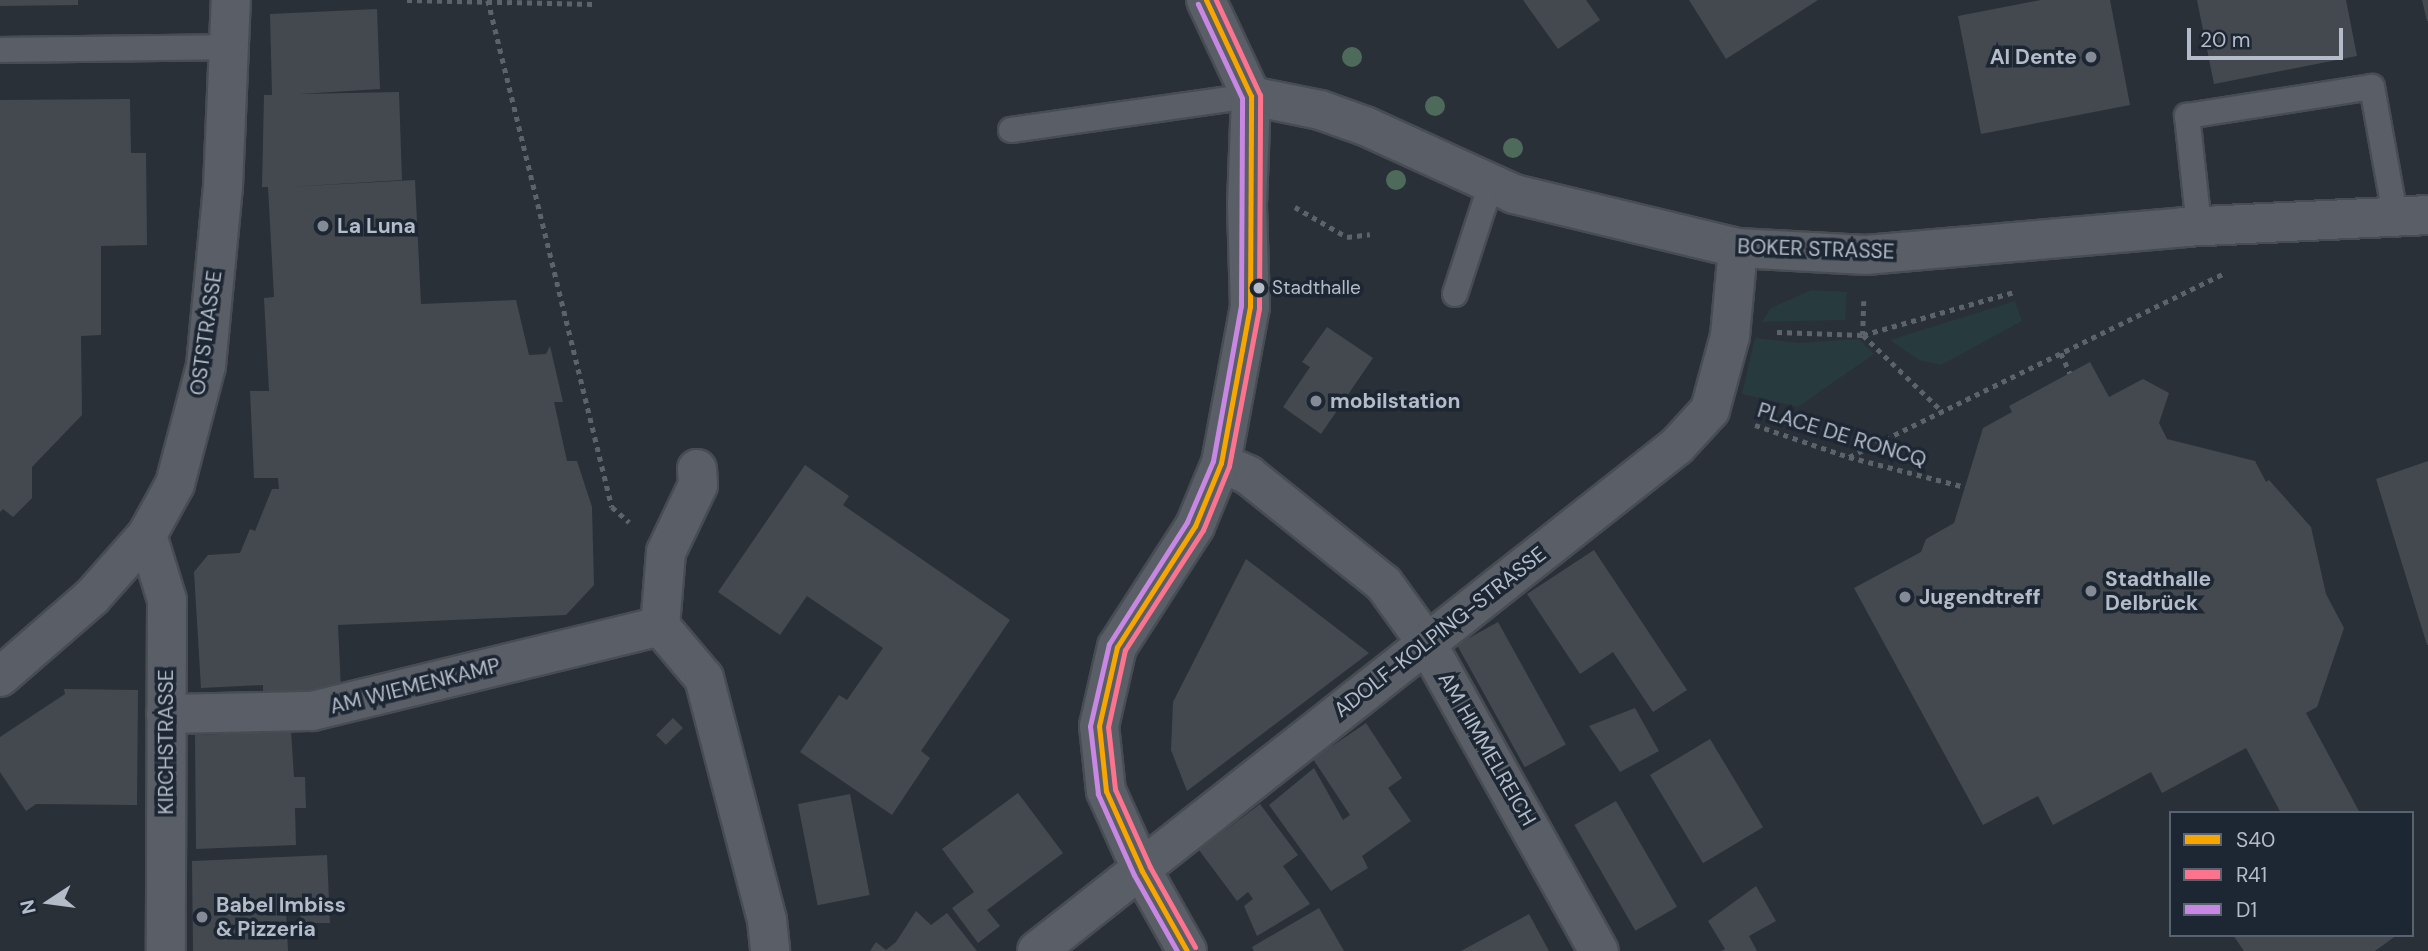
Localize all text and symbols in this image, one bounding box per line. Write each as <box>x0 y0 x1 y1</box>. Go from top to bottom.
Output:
scale bar <box>2190 14 2346 58</box>
text: 20 m <box>2200 26 2251 54</box>
place label: Al Dente <box>1990 44 2077 70</box>
marker: Al Dente <box>2083 49 2099 65</box>
place label: La Luna <box>337 213 416 239</box>
marker: La Luna <box>315 218 331 234</box>
street label: BOKER STRASSE <box>1737 234 1895 264</box>
street label: OSTSTRASSE <box>185 269 227 397</box>
place label: Stadthalle <box>1272 277 1361 299</box>
marker: Stadthalle <box>1252 281 1266 295</box>
place label: mobilstation <box>1330 388 1460 414</box>
marker: mobilstation <box>1308 393 1324 409</box>
street label: PLACE DE RONCQ <box>1754 397 1930 473</box>
street label: ADOLF-KOLPING-STRASSE <box>1329 541 1551 723</box>
place label: Stadthalle Delbrück <box>2105 566 2211 616</box>
marker: Stadthalle Delbrück <box>2083 583 2099 599</box>
place label: Jugendtreff <box>1919 584 2040 610</box>
marker: Jugendtreff <box>1897 589 1913 605</box>
street label: AM WIEMENKAMP <box>327 653 503 719</box>
street label: AM HIMMELREICH <box>1433 668 1541 830</box>
street label: KIRCHSTRASSE <box>153 669 179 815</box>
legend <box>2169 811 2414 937</box>
text: S40 <box>2236 826 2275 854</box>
text: R41 <box>2236 861 2267 889</box>
north arrow <box>14 867 84 937</box>
place label: Babel Imbiss & Pizzeria <box>216 892 346 942</box>
text: D1 <box>2236 896 2257 924</box>
text: N <box>14 897 42 916</box>
marker: Babel Imbiss & Pizzeria <box>194 909 210 925</box>

